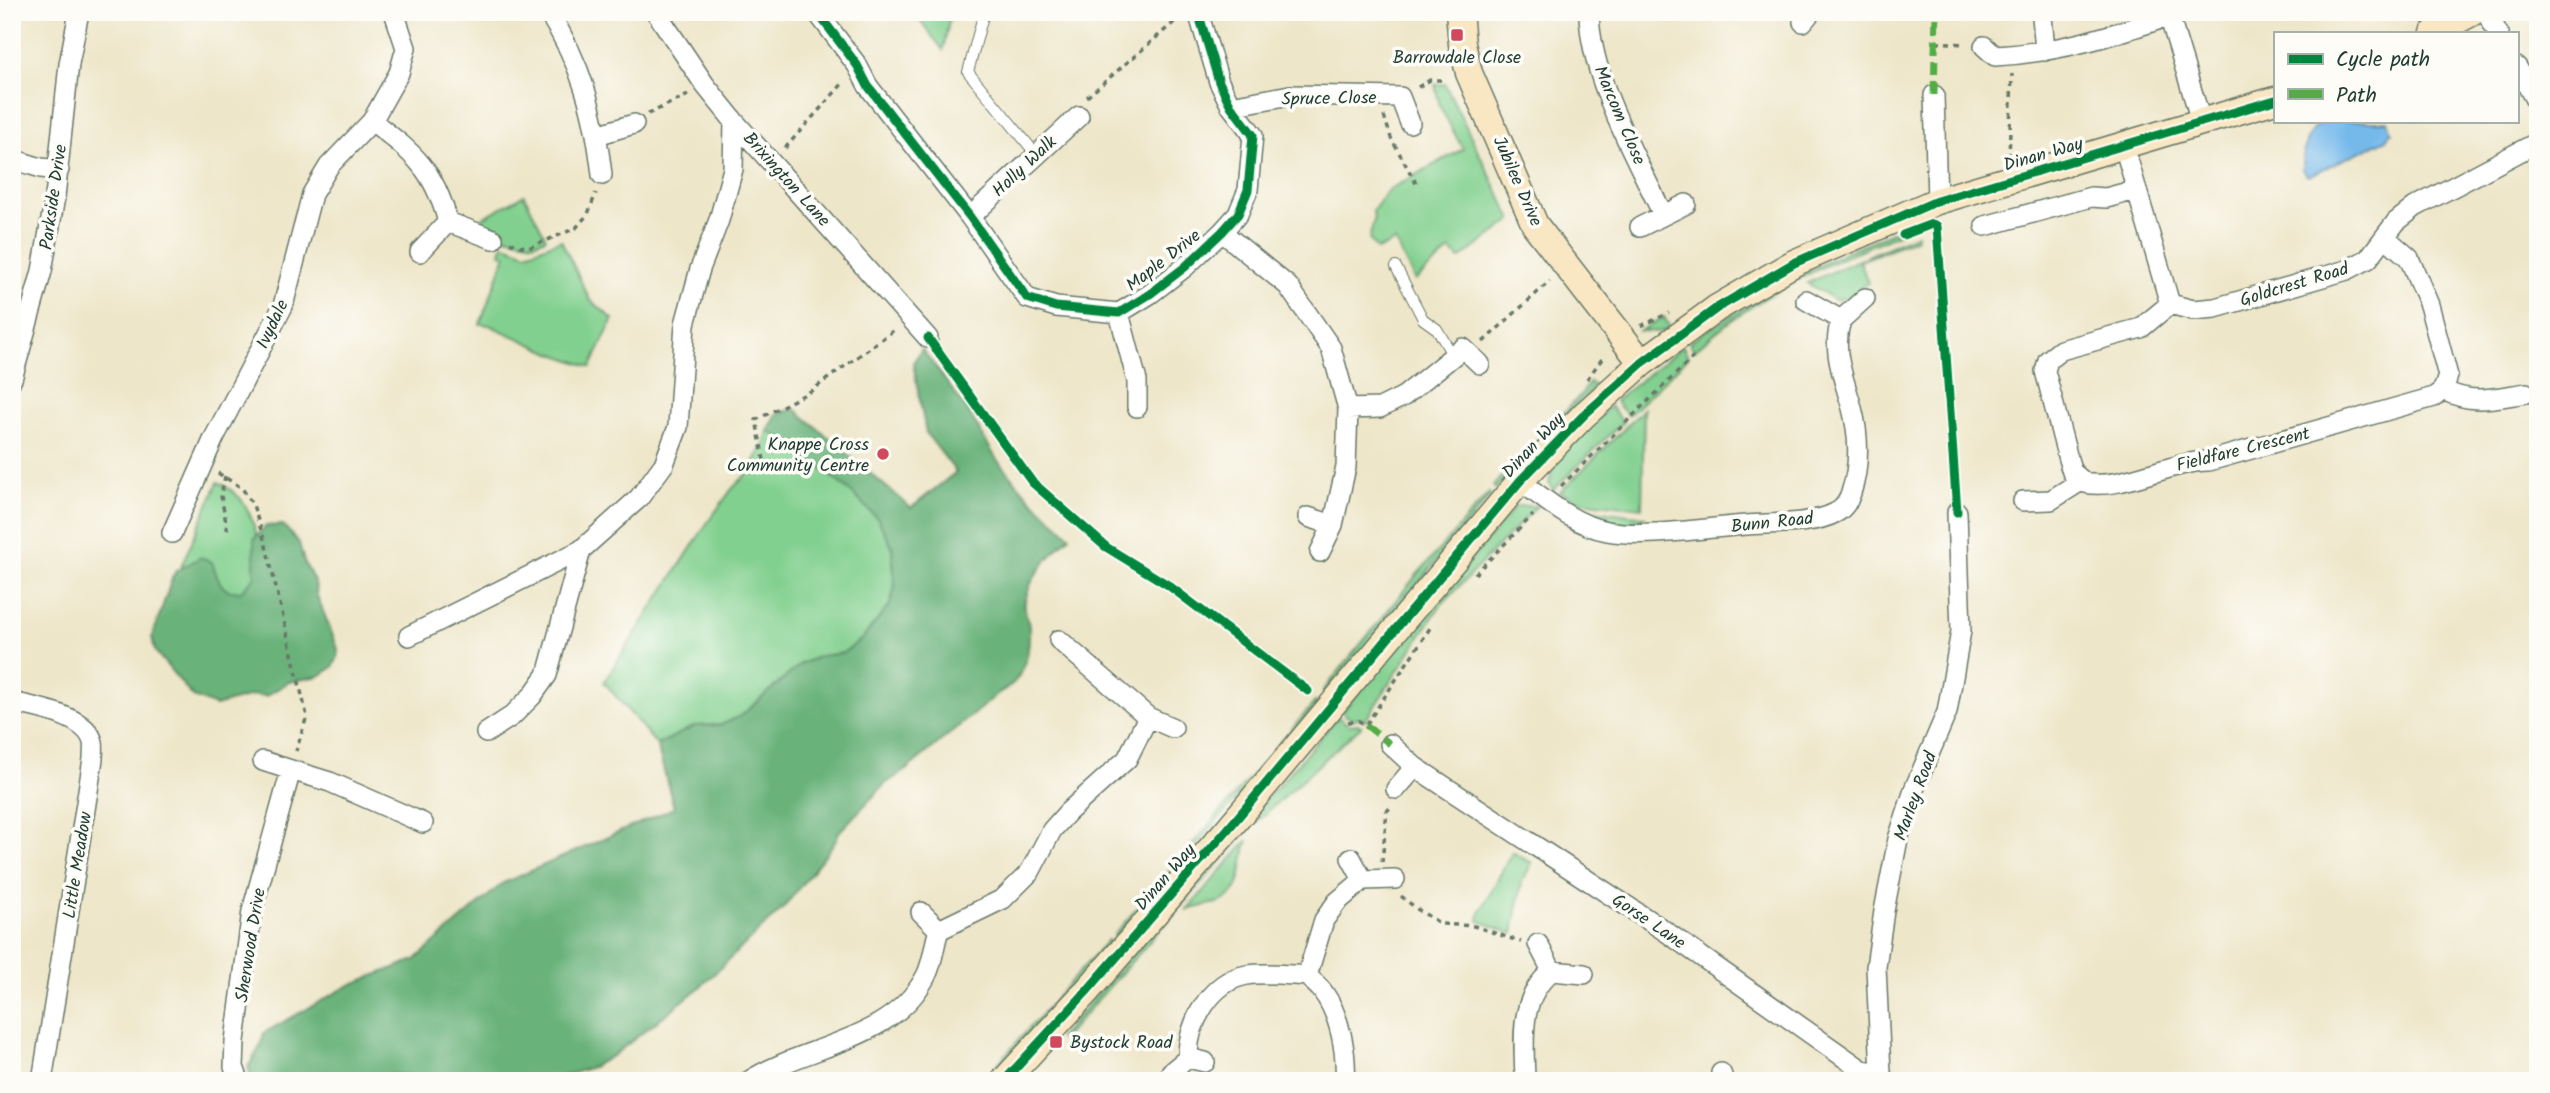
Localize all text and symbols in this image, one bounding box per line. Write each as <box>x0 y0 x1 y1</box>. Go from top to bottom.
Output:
marker: Barrowdale Close <box>1449 27 1465 43</box>
legend <box>2274 32 2518 122</box>
place label: Barrowdale Close <box>1393 44 1521 73</box>
text: Cycle path <box>2336 44 2430 77</box>
street label: Marcom Close <box>1585 61 1653 170</box>
text: Path <box>2336 80 2377 113</box>
street label: Spruce Close <box>1281 84 1377 115</box>
street label: Brixington Lane <box>735 126 837 234</box>
street label: Holly Walk <box>986 129 1065 205</box>
street label: Dinan Way <box>2000 130 2087 181</box>
street label: Jubilee Drive <box>1484 132 1549 231</box>
street label: Parkside Drive <box>33 142 76 252</box>
street label: Maple Drive <box>1120 223 1208 300</box>
street label: Goldcrest Road <box>2236 255 2353 316</box>
street label: Ivydale <box>249 295 297 354</box>
street label: Dinan Way <box>1496 406 1573 486</box>
street label: Fieldfare Crescent <box>2173 420 2314 481</box>
place label: Knappe Cross Community Centre <box>727 431 869 481</box>
marker: Knappe Cross Community Centre <box>875 446 891 462</box>
street label: Bunn Road <box>1730 505 1816 542</box>
street label: Marley Road <box>1887 747 1946 845</box>
street label: Little Meadow <box>56 809 101 921</box>
street label: Dinan Way <box>1128 837 1204 918</box>
street label: Sherwood Drive <box>228 886 275 1005</box>
street label: Gorse Lane <box>1605 887 1691 958</box>
place label: Bystock Road <box>1070 1029 1173 1058</box>
marker: Bystock Road <box>1048 1034 1064 1050</box>

